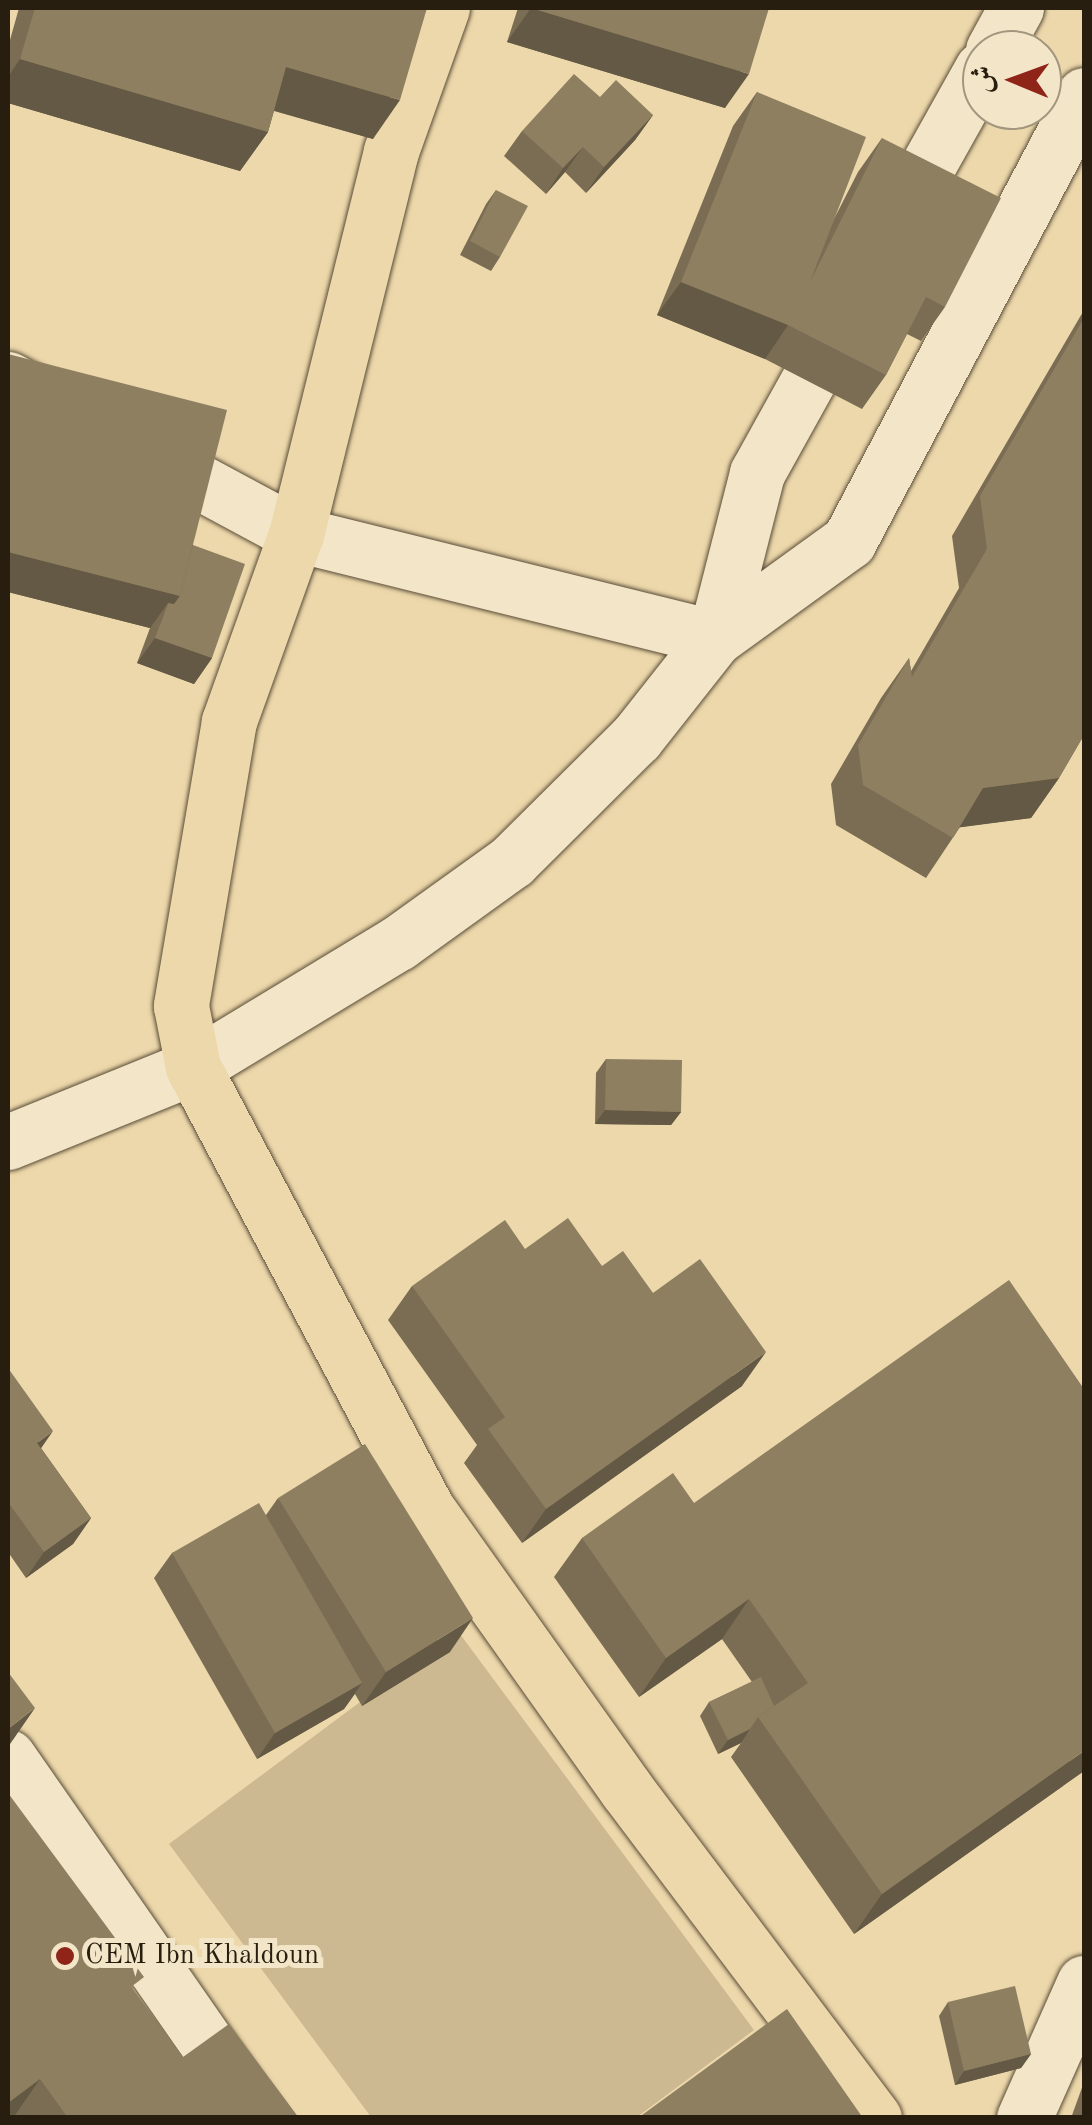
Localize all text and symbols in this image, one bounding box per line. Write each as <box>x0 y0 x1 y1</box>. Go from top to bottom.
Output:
north arrow <box>962 30 1062 130</box>
text: ش <box>970 65 998 94</box>
place label: CEM Ibn Khaldoun <box>85 1939 319 1973</box>
marker: CEM Ibn Khaldoun <box>54 1945 76 1967</box>

